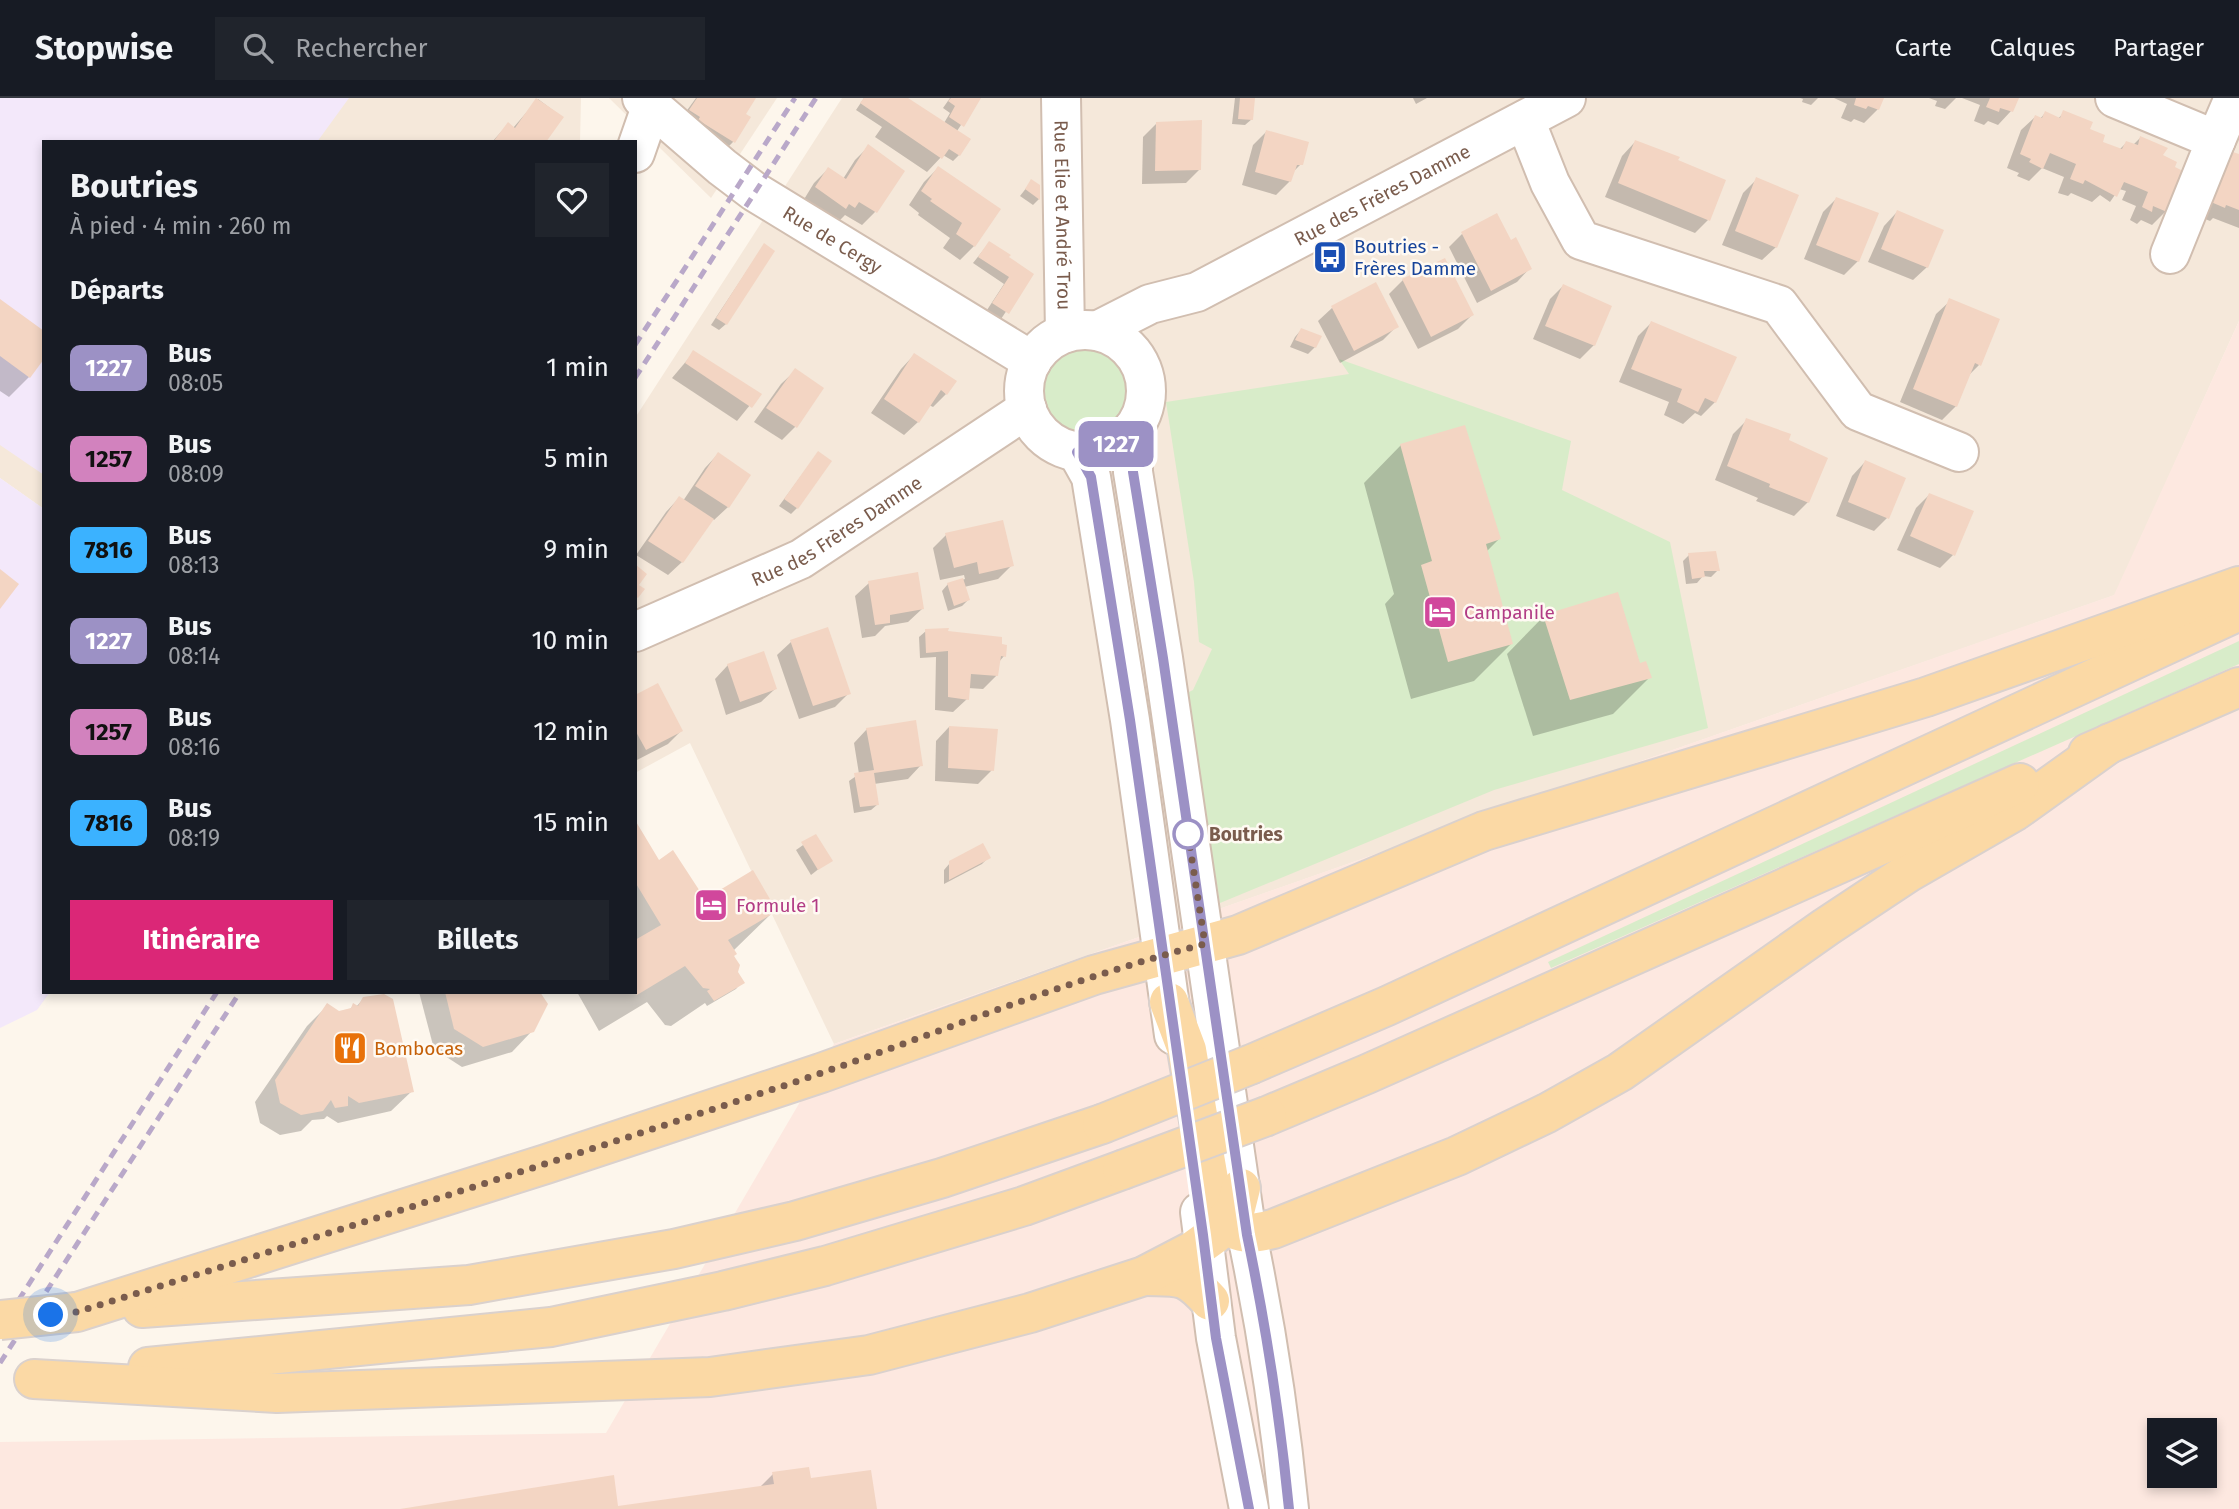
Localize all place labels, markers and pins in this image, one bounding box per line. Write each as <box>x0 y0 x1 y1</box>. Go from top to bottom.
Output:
place label: Boutries - Frères Damme <box>1354 235 1476 280</box>
bus stop icon: Boutries - Frères Damme <box>1311 238 1349 276</box>
hotel icon: Campanile <box>1421 593 1459 631</box>
place label: Campanile <box>1464 601 1555 624</box>
marker: Boutries <box>1173 819 1203 849</box>
place label: Boutries <box>1209 823 1283 846</box>
hotel icon: Formule 1 <box>692 886 730 924</box>
place label: Formule 1 <box>736 894 820 917</box>
restaurant icon: Bombocas <box>331 1029 369 1067</box>
place label: Bombocas <box>374 1037 463 1060</box>

